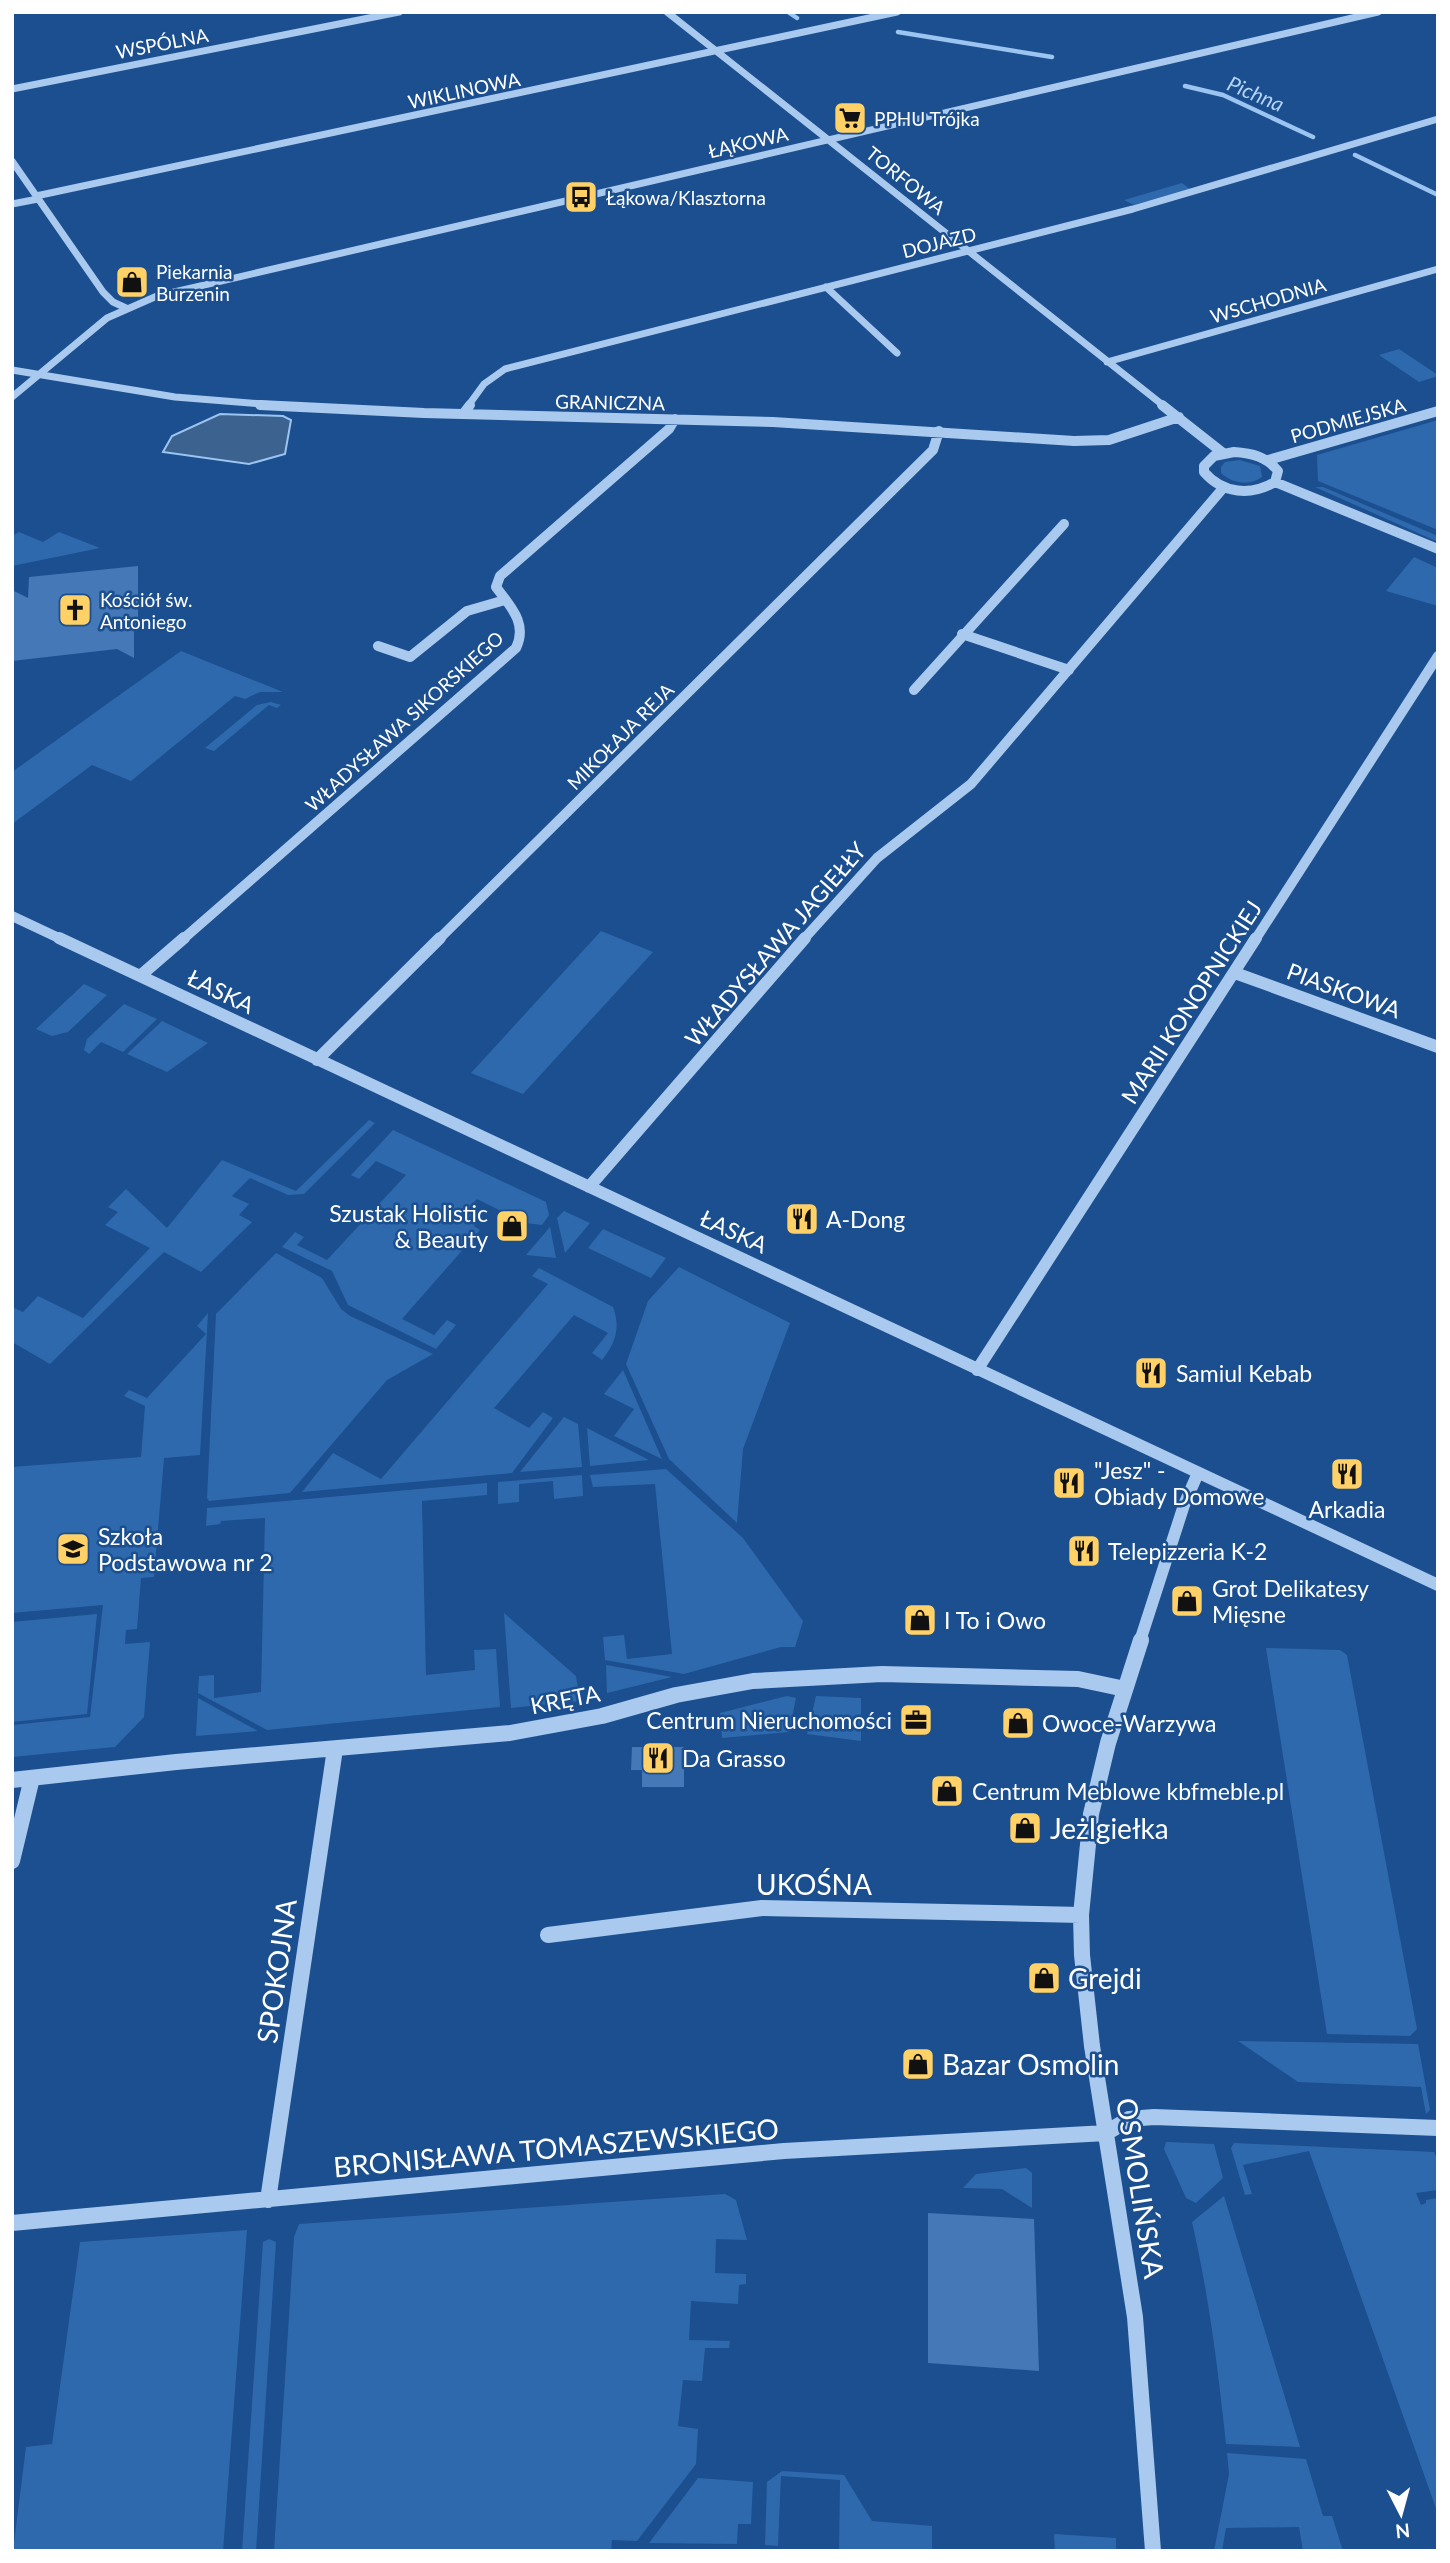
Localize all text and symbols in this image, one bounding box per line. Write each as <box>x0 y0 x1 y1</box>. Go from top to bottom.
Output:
street label: WSPÓLNA <box>114 23 210 63</box>
street label: WIKLINOWA <box>406 67 522 113</box>
water label: Pichna <box>1224 70 1288 116</box>
supermarket icon: PPHU Trójka <box>831 99 869 137</box>
place label: PPHU Trójka <box>874 107 980 130</box>
street label: ŁĄKOWA <box>706 122 790 162</box>
street label: TORFOWA <box>862 141 950 219</box>
bus stop icon: Łąkowa/Klasztorna <box>562 178 600 216</box>
place label: Łąkowa/Klasztorna <box>606 186 766 209</box>
street label: DOJAZD <box>900 222 978 262</box>
place label: Piekarnia Burzenin <box>156 260 233 305</box>
shop icon: Piekarnia Burzenin <box>113 263 151 301</box>
street label: WSCHODNIA <box>1207 272 1329 328</box>
street label: GRANICZNA <box>555 390 665 414</box>
street label: PODMIEJSKA <box>1288 393 1408 447</box>
place label: Kościół św. Antoniego <box>100 588 193 633</box>
church icon: Kościół św. Antoniego <box>56 591 94 629</box>
street label: WŁADYSŁAWA SIKORSKIEGO <box>300 626 508 816</box>
street label: MIKOŁAJA REJA <box>562 678 678 794</box>
street label: WŁADYSŁAWA JAGIEŁŁY <box>679 836 872 1052</box>
street label: MARII KONOPNICKIEJ <box>1115 895 1267 1109</box>
street label: PIASKOWA <box>1283 956 1405 1024</box>
street label: ŁASKA <box>183 963 259 1019</box>
place label: Szustak Holistic & Beauty <box>329 1199 488 1253</box>
restaurant icon: A-Dong <box>783 1200 821 1238</box>
street label: ŁASKA <box>696 1203 772 1259</box>
place label: A-Dong <box>826 1205 905 1233</box>
shop icon: Szustak Holistic & Beauty <box>493 1207 531 1245</box>
restaurant icon: Samiul Kebab <box>1132 1354 1170 1392</box>
place label: Samiul Kebab <box>1176 1359 1312 1387</box>
restaurant icon: Arkadia <box>1328 1455 1366 1493</box>
place label: "Jesz" - Obiady Domowe <box>1094 1456 1264 1510</box>
restaurant icon: "Jesz" - Obiady Domowe <box>1050 1464 1088 1502</box>
place label: Arkadia <box>1309 1495 1385 1523</box>
place label: Szkoła Podstawowa nr 2 <box>98 1522 273 1576</box>
school or university icon: Szkoła Podstawowa nr 2 <box>54 1530 92 1568</box>
restaurant icon: Telepizzeria K-2 <box>1065 1532 1103 1570</box>
place label: Telepizzeria K-2 <box>1108 1537 1267 1565</box>
place label: Grot Delikatesy Mięsne <box>1212 1574 1369 1628</box>
shop icon: Grot Delikatesy Mięsne <box>1168 1582 1206 1620</box>
shop icon: I To i Owo <box>901 1601 939 1639</box>
place label: I To i Owo <box>944 1606 1046 1634</box>
street label: KRĘTA <box>528 1678 603 1719</box>
office icon: Centrum Nieruchomości <box>897 1701 935 1739</box>
shop icon: Owoce-Warzywa <box>999 1704 1037 1742</box>
place label: Centrum Nieruchomości <box>646 1706 892 1734</box>
place label: Owoce-Warzywa <box>1042 1709 1216 1737</box>
restaurant icon: Da Grasso <box>639 1739 677 1777</box>
place label: Da Grasso <box>682 1744 786 1772</box>
shop icon: Centrum Meblowe kbfmeble.pl <box>928 1772 966 1810</box>
place label: Centrum Meblowe kbfmeble.pl <box>972 1777 1284 1805</box>
shop icon: JeżIgiełka <box>1006 1809 1044 1847</box>
place label: JeżIgiełka <box>1050 1811 1169 1845</box>
street label: UKOŚNA <box>756 1867 872 1901</box>
street label: SPOKOJNA <box>249 1897 303 2045</box>
shop icon: Grejdi <box>1025 1959 1063 1997</box>
place label: Grejdi <box>1068 1961 1142 1995</box>
shop icon: Bazar Osmolin <box>899 2045 937 2083</box>
place label: Bazar Osmolin <box>942 2047 1119 2081</box>
street label: OSMOLIŃSKA <box>1110 2095 1172 2281</box>
street label: BRONISŁAWA TOMASZEWSKIEGO <box>332 2111 780 2183</box>
north arrow <box>1366 2479 1436 2549</box>
text: N <box>1394 2519 1411 2544</box>

